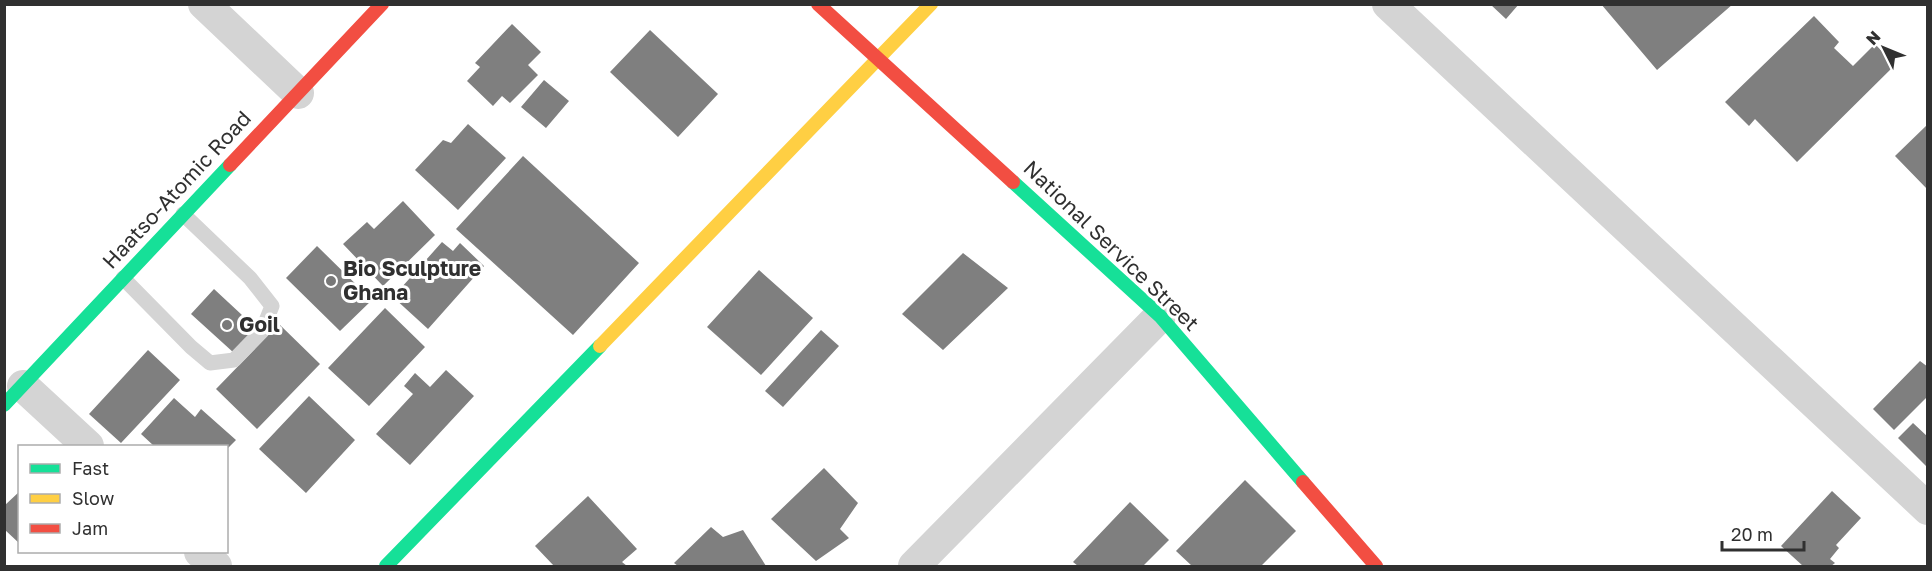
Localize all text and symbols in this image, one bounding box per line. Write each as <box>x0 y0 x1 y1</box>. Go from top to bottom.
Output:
north arrow <box>1854 18 1914 78</box>
text: N <box>1862 26 1884 49</box>
street label: Haatso-Atomic Road <box>96 105 256 274</box>
street label: National Service Street <box>1019 155 1205 336</box>
place label: Bio Sculpture Ghana <box>343 255 481 305</box>
marker: Bio Sculpture Ghana <box>324 274 338 288</box>
place label: Goil <box>239 311 280 337</box>
marker: Goil <box>220 318 234 332</box>
legend <box>18 445 228 553</box>
text: Fast <box>72 457 109 479</box>
text: Slow <box>72 487 115 509</box>
scale bar <box>1722 514 1804 552</box>
text: Jam <box>72 517 108 539</box>
text: 20 m <box>1731 523 1773 545</box>

